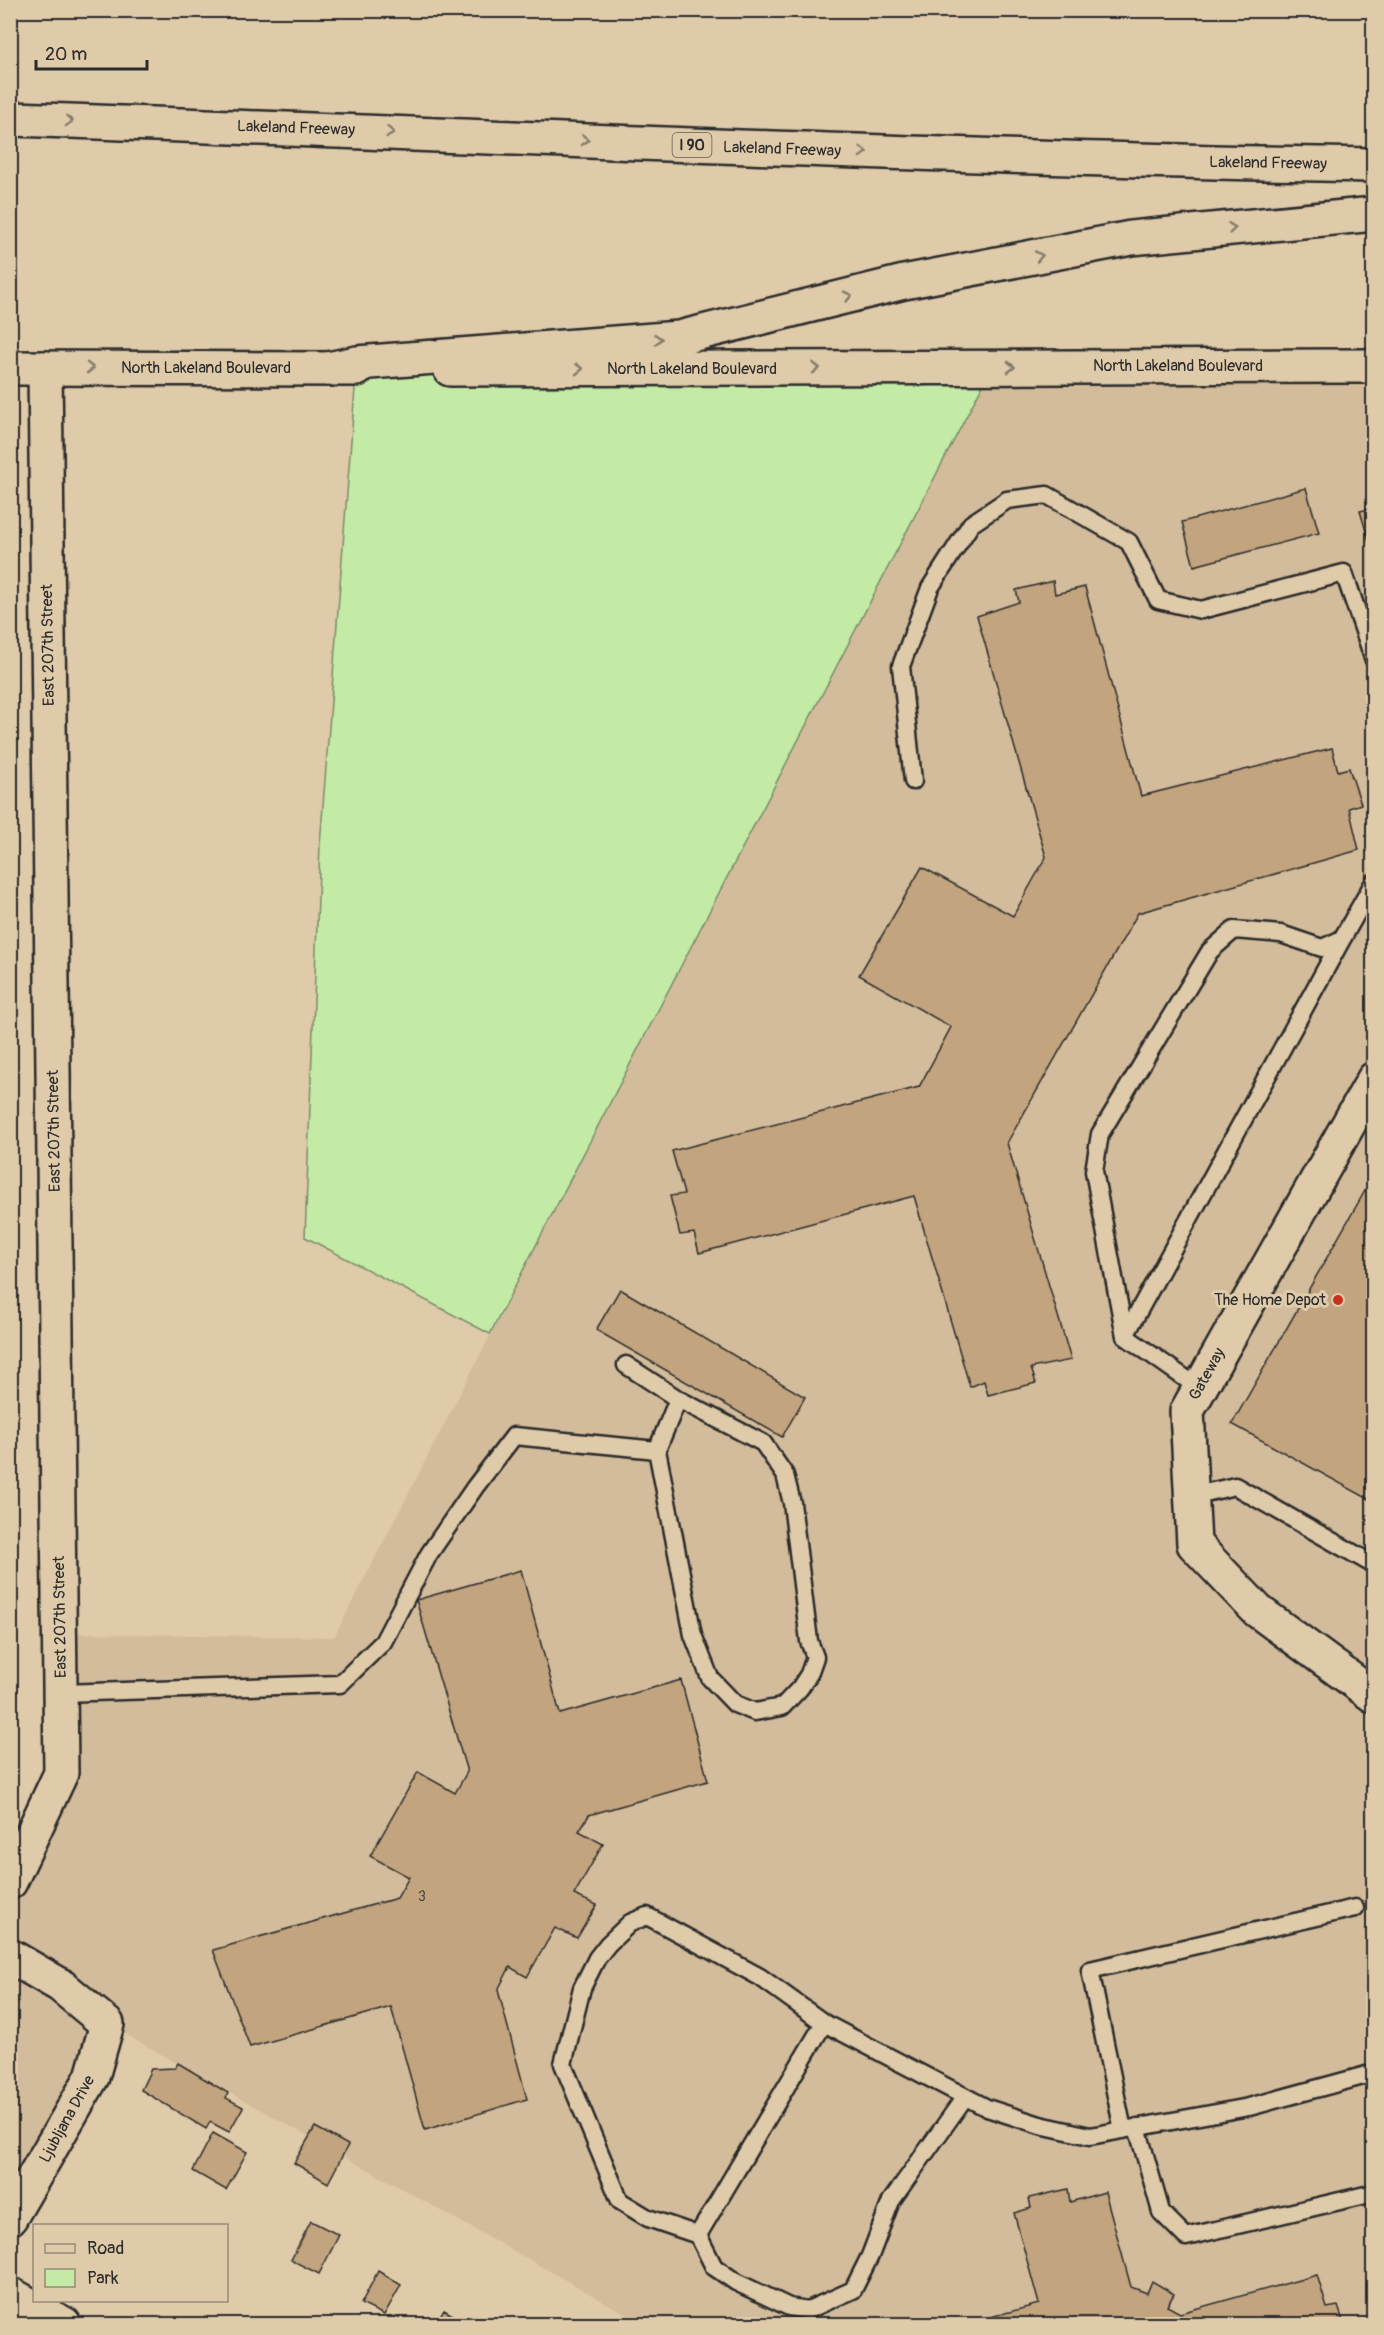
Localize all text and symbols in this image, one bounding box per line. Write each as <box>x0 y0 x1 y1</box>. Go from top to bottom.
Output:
scale bar <box>36 33 147 71</box>
text: 20 m <box>45 43 87 66</box>
one-way arrow <box>64 115 73 127</box>
street label: Lakeland Freeway <box>237 116 355 140</box>
one-way arrow <box>385 125 394 138</box>
road number: I 90 <box>672 133 712 157</box>
one-way arrow <box>580 134 589 147</box>
street label: Lakeland Freeway <box>723 137 841 161</box>
one-way arrow <box>859 145 868 158</box>
street label: Lakeland Freeway <box>1209 152 1327 174</box>
one-way arrow <box>1227 222 1236 235</box>
one-way arrow <box>1034 250 1044 263</box>
one-way arrow <box>843 290 853 303</box>
one-way arrow <box>654 333 663 346</box>
street label: North Lakeland Boulevard <box>1093 356 1263 376</box>
street label: North Lakeland Boulevard <box>121 358 291 378</box>
street label: North Lakeland Boulevard <box>607 359 777 379</box>
one-way arrow <box>1006 361 1015 373</box>
one-way arrow <box>85 362 94 374</box>
one-way arrow <box>811 362 820 374</box>
one-way arrow <box>574 363 583 375</box>
street label: East 207th Street <box>37 583 59 706</box>
street label: East 207th Street <box>43 1069 65 1192</box>
place label: The Home Depot <box>1214 1290 1327 1310</box>
marker: The Home Depot <box>1331 1293 1345 1307</box>
street label: Gateway <box>1184 1344 1230 1404</box>
street label: East 207th Street <box>49 1555 71 1678</box>
house number: 3 <box>418 1888 426 1905</box>
street label: Ljubljana Drive <box>35 2072 99 2166</box>
legend <box>33 2224 228 2302</box>
text: Road <box>87 2237 124 2260</box>
text: Park <box>87 2267 119 2290</box>

